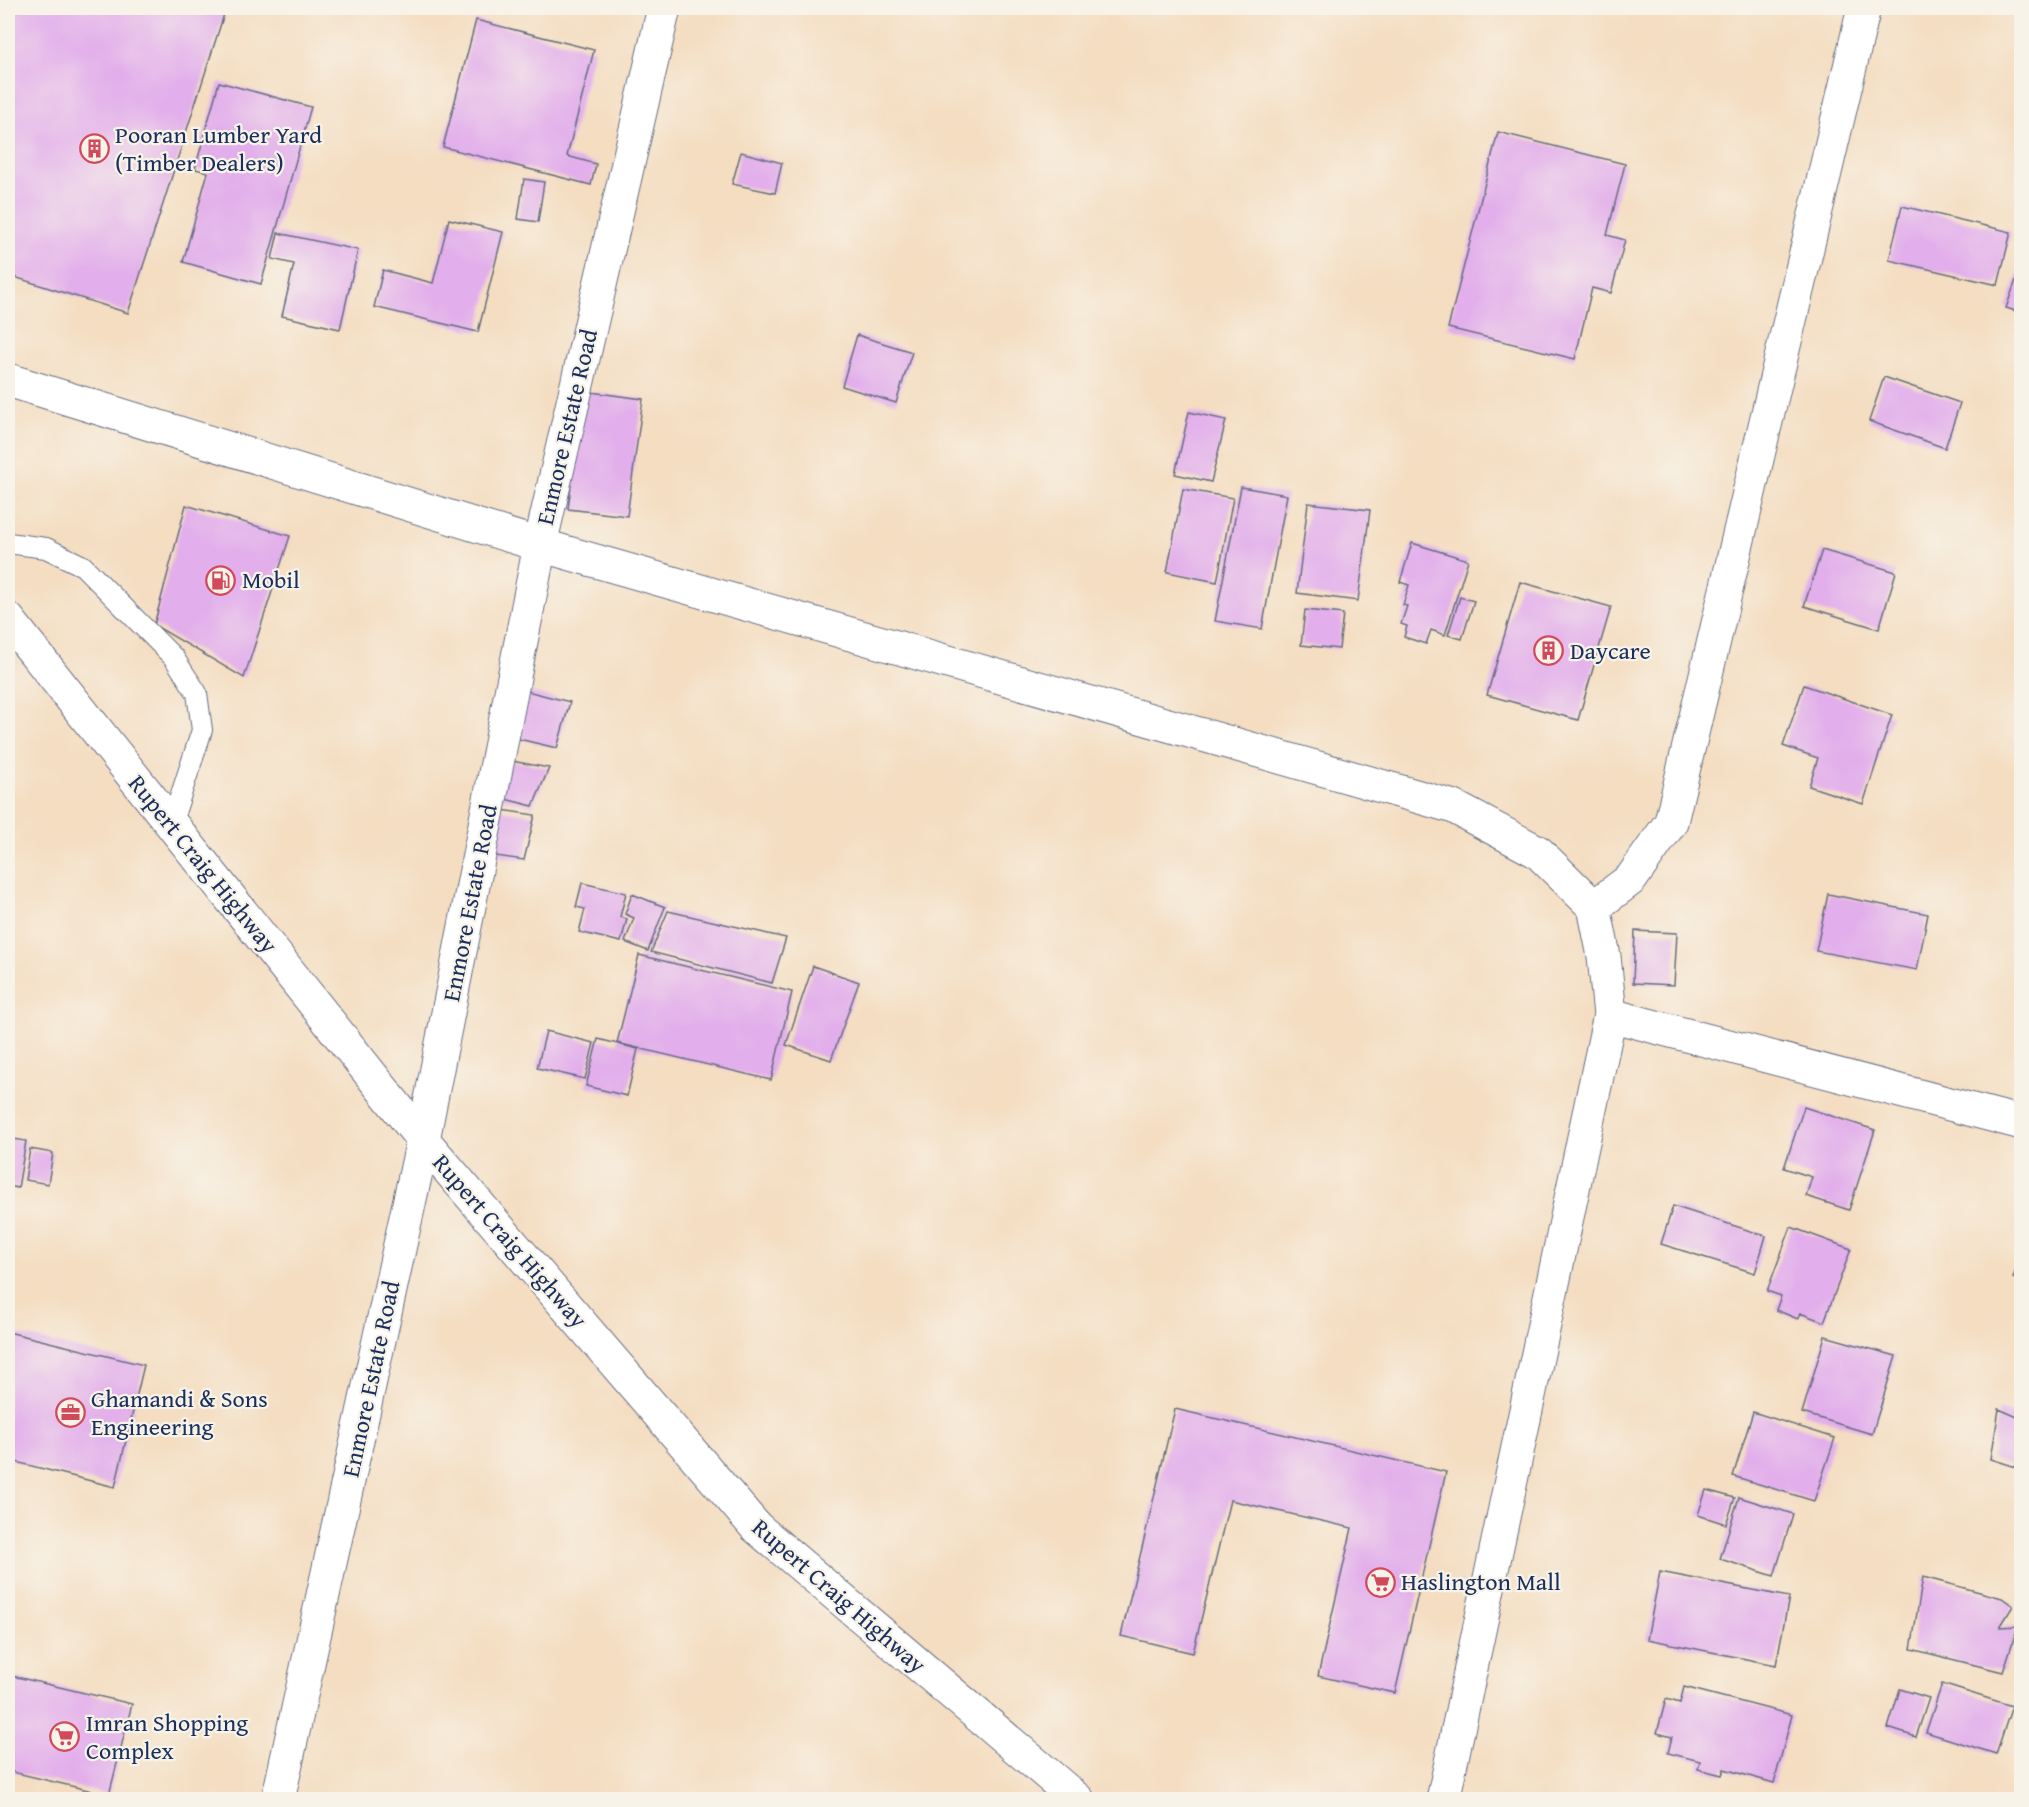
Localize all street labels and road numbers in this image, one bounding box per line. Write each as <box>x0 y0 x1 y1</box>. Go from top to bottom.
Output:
street label: Enmore Estate Road <box>527 325 606 528</box>
street label: Rupert Craig Highway <box>120 767 286 960</box>
street label: Enmore Estate Road <box>433 801 506 1005</box>
street label: Rupert Craig Highway <box>425 1146 596 1335</box>
street label: Enmore Estate Road <box>333 1277 408 1480</box>
street label: Rupert Craig Highway <box>745 1510 934 1681</box>

